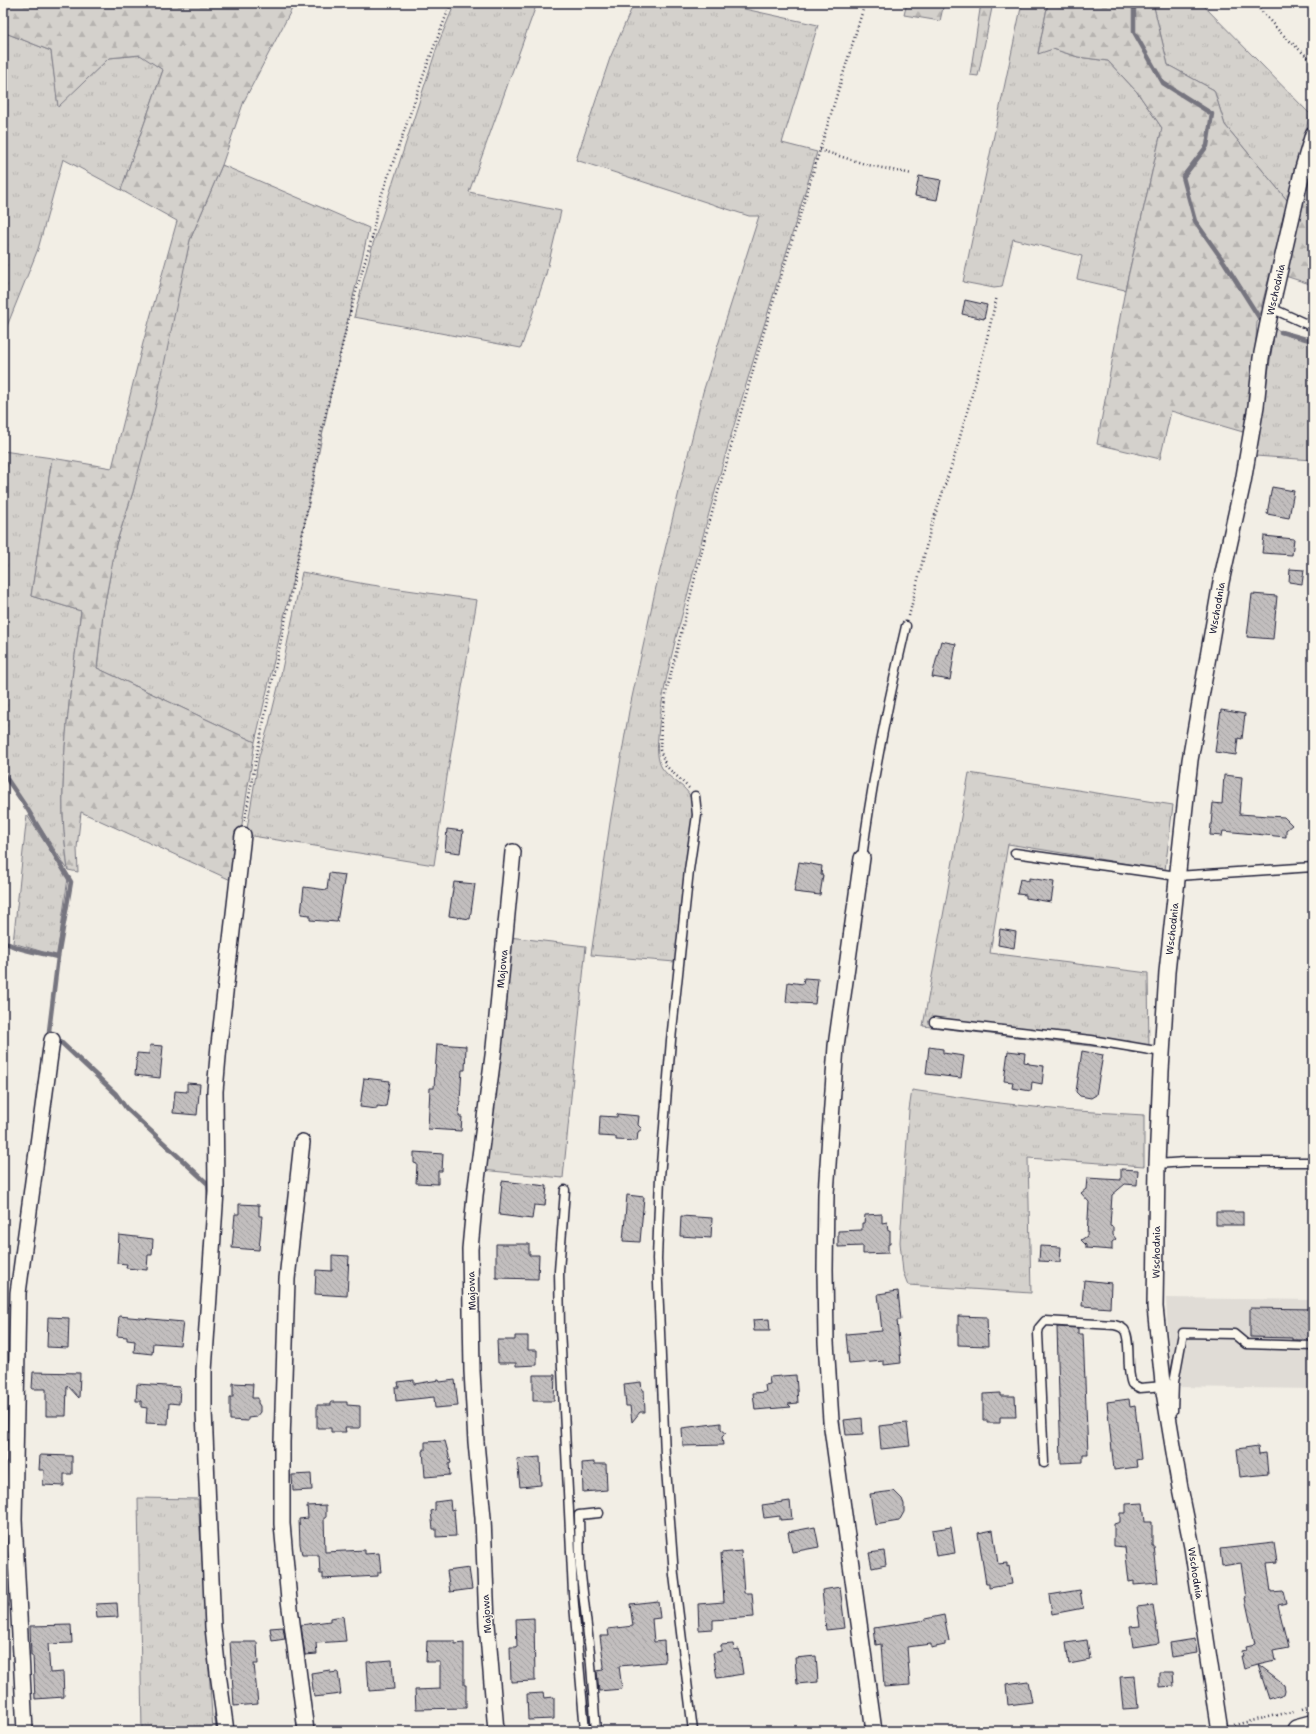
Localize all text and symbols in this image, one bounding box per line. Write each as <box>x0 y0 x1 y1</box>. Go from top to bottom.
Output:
street label: Wschodnia <box>1264 262 1288 316</box>
street label: Wschodnia <box>1206 580 1228 635</box>
street label: Wschodnia <box>1163 901 1182 955</box>
street label: Majowa <box>494 948 511 989</box>
street label: Wschodnia <box>1149 1225 1163 1278</box>
street label: Majowa <box>464 1270 479 1311</box>
street label: Wschodnia <box>1185 1546 1206 1601</box>
street label: Majowa <box>479 1593 494 1634</box>

